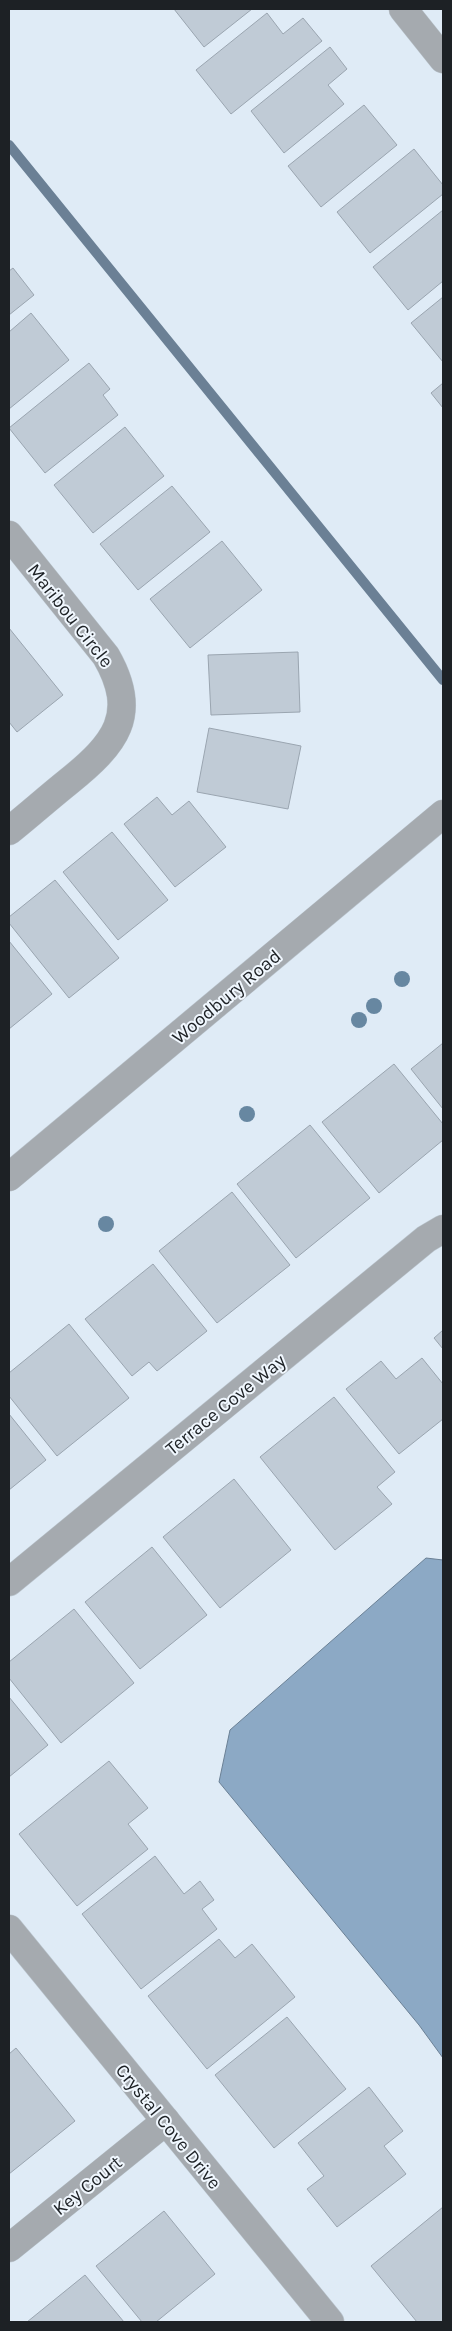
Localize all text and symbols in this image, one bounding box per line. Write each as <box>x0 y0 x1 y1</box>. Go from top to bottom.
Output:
street label: Maribou Circle <box>23 559 118 672</box>
street label: Woodbury Road <box>168 945 285 1049</box>
street label: Terrace Cove Way <box>161 1350 290 1460</box>
street label: Crystal Cove Drive <box>111 2059 226 2194</box>
street label: Key Court <box>49 2151 126 2220</box>

